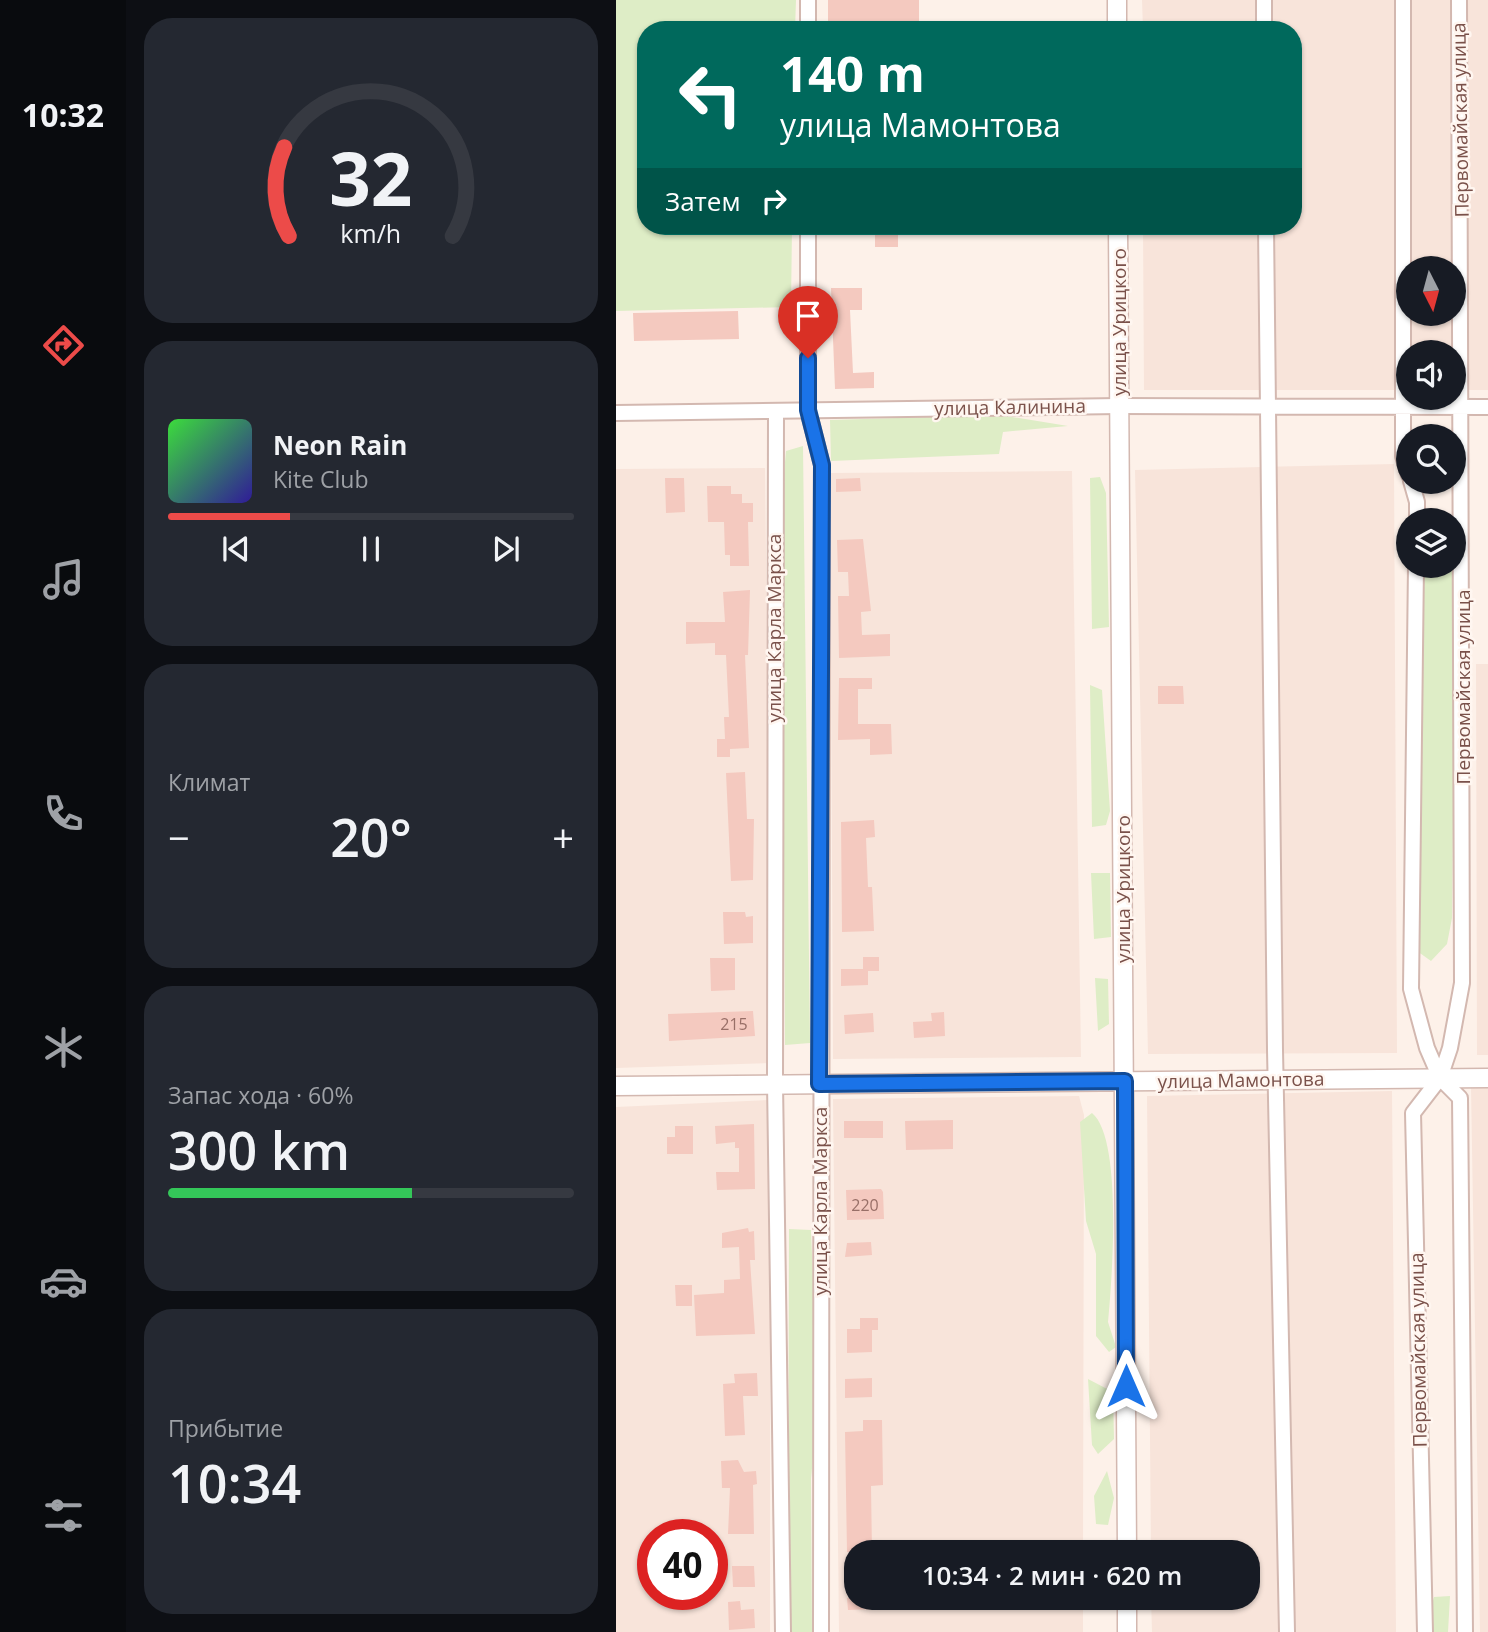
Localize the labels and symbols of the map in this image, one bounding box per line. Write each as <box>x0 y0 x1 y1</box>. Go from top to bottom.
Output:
street label: Первомайская улица <box>1445 22 1475 218</box>
street label: улица Урицкого <box>1106 248 1132 396</box>
north arrow <box>1396 256 1466 326</box>
pin <box>778 286 838 358</box>
street label: улица Калинина <box>934 393 1086 421</box>
street label: улица Карла Маркса <box>761 534 787 722</box>
street label: Первомайская улица <box>1450 590 1476 784</box>
street label: улица Урицкого <box>1110 815 1136 963</box>
house number: 215 <box>720 1013 748 1035</box>
street label: улица Мамонтова <box>1157 1066 1325 1094</box>
street label: улица Карла Маркса <box>807 1107 833 1295</box>
house number: 220 <box>851 1194 879 1216</box>
street label: Первомайская улица <box>1403 1252 1433 1448</box>
position arrow <box>1089 1349 1163 1423</box>
speed limit sign: 40 <box>637 1519 728 1610</box>

